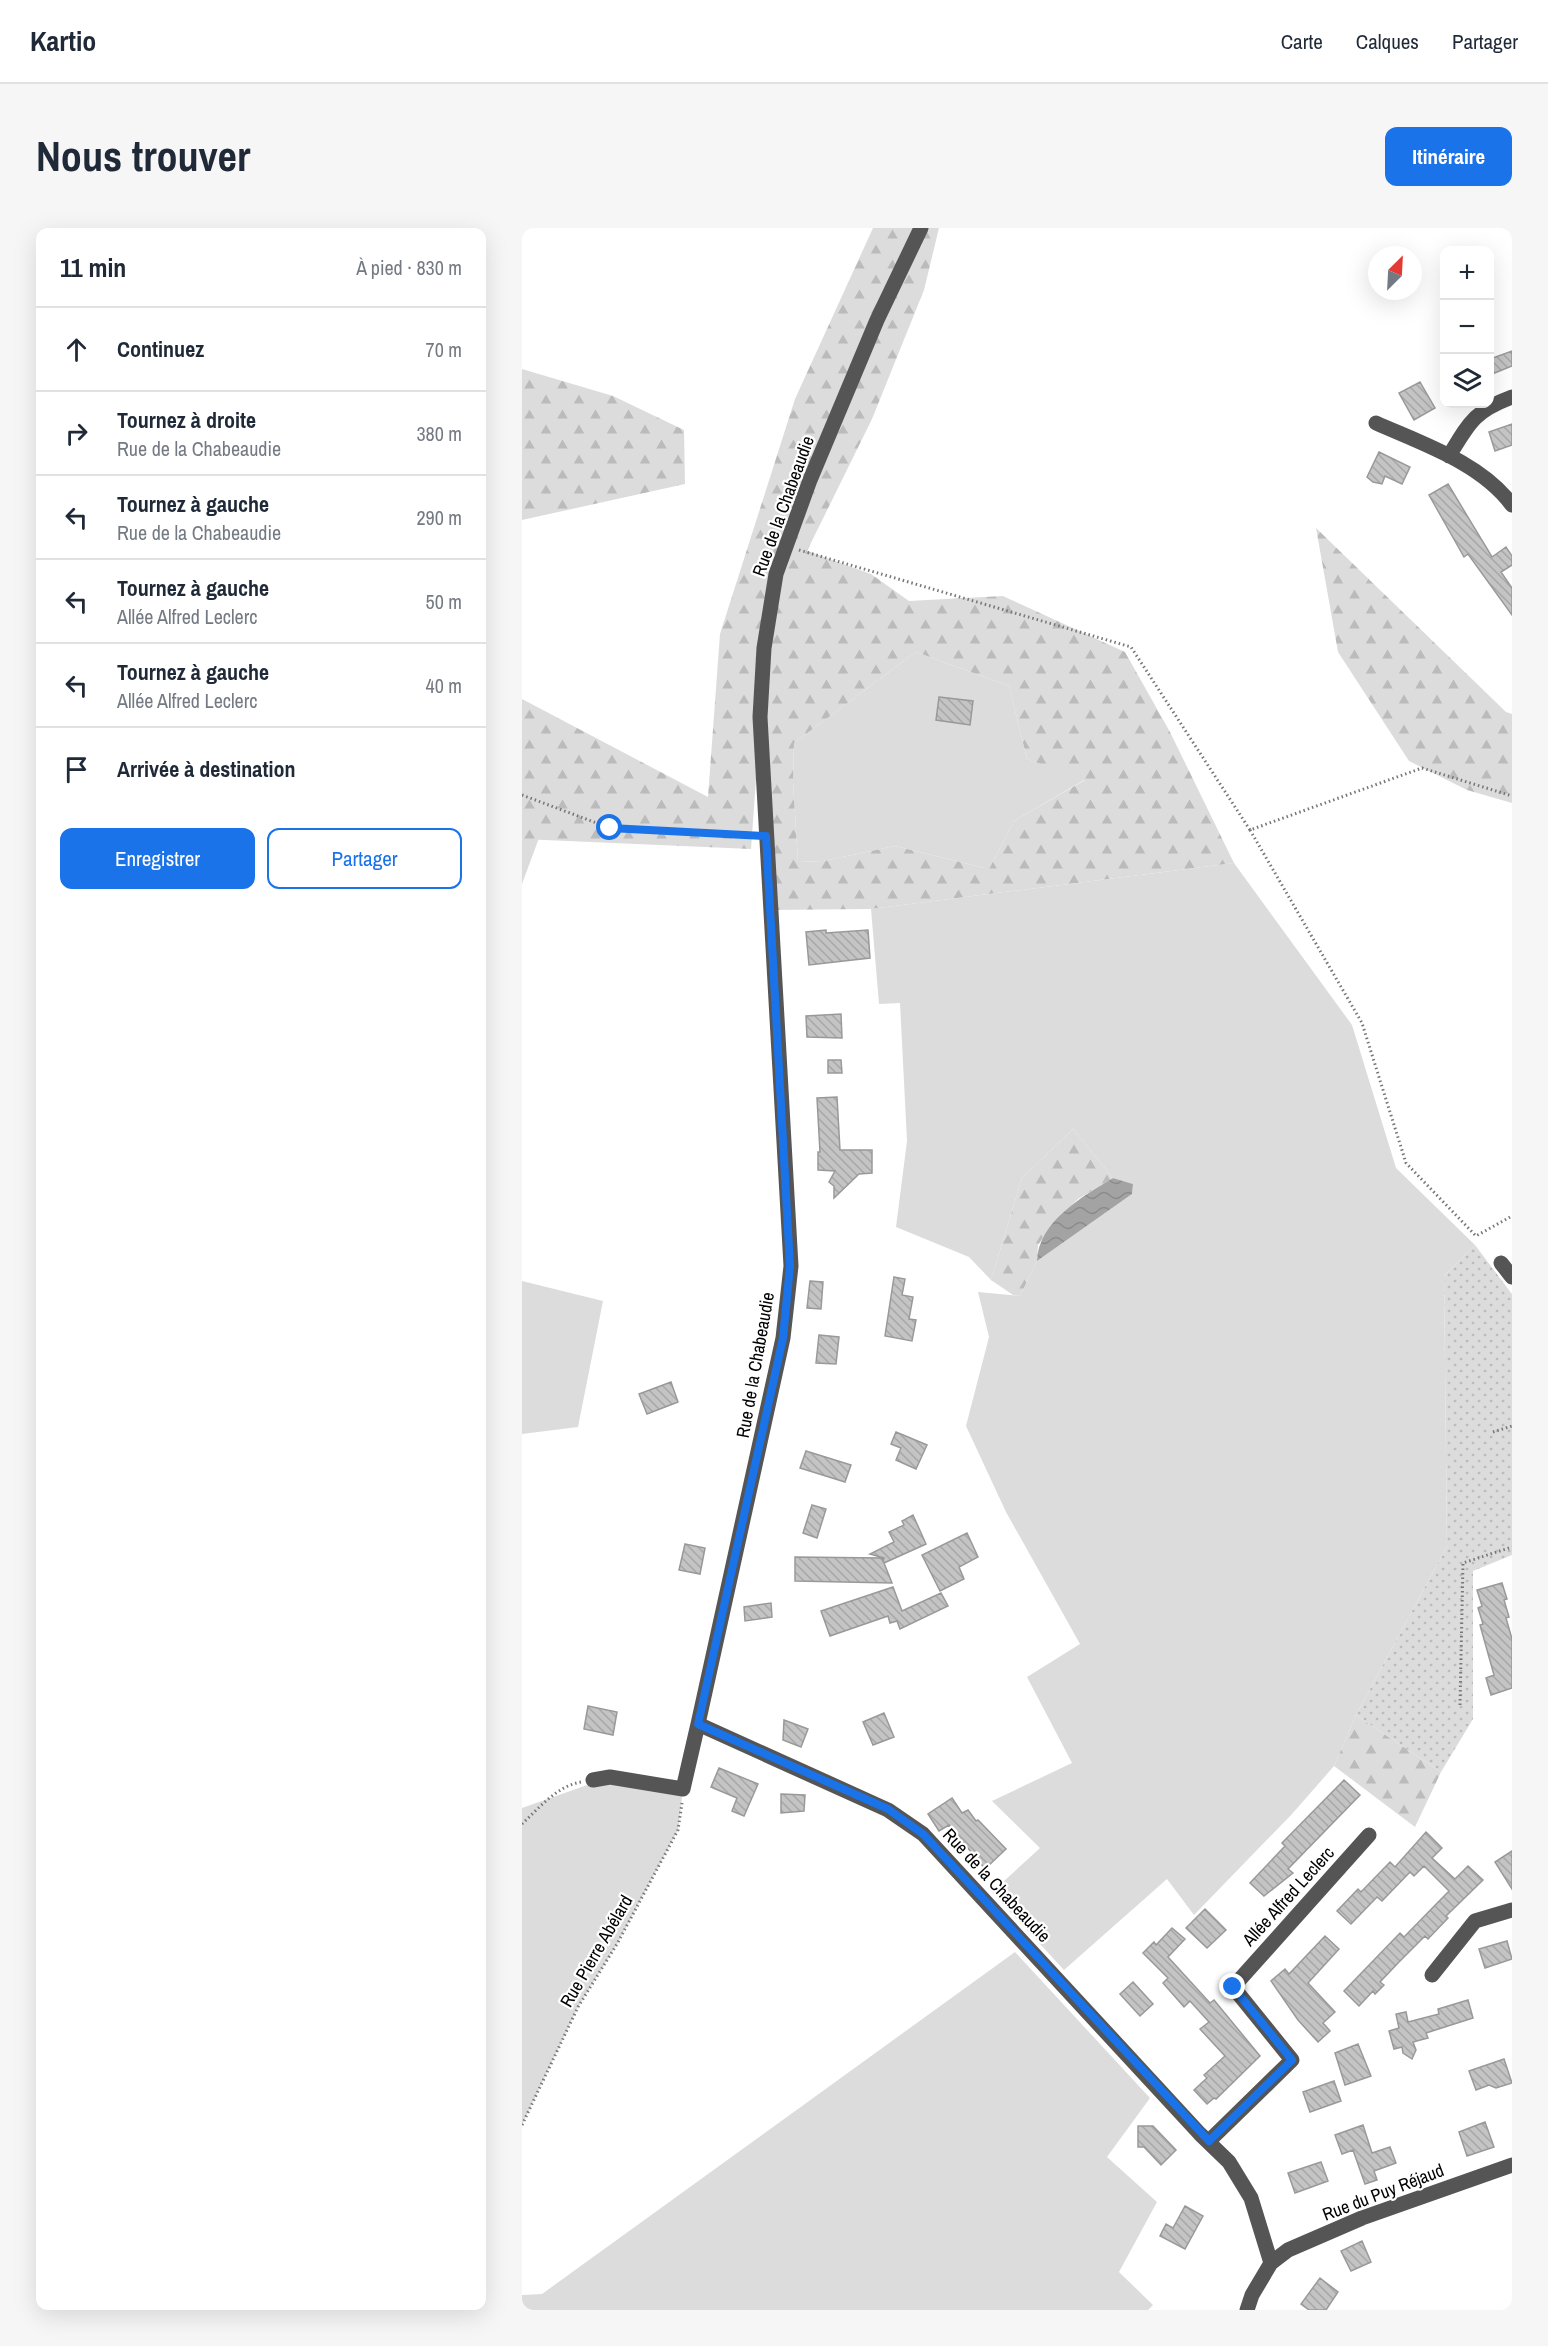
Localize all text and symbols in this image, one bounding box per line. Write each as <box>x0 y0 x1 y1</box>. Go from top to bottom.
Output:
text: Kartio <box>30 22 96 60</box>
text: Carte <box>1281 27 1323 56</box>
text: Calques <box>1356 27 1419 56</box>
text: Partager <box>1452 27 1518 56</box>
button: Itinéraire <box>1385 127 1512 186</box>
text: Nous trouver <box>36 128 250 184</box>
north arrow <box>1368 246 1422 300</box>
map controls <box>1440 246 1494 408</box>
button: + <box>1440 246 1494 300</box>
text: 11 min <box>60 250 126 285</box>
text: À pied · 830 m <box>356 254 462 281</box>
button: − <box>1440 300 1494 354</box>
icon: ahead <box>60 333 93 366</box>
text: Continuez <box>117 334 204 364</box>
text: 70 m <box>426 336 462 363</box>
button: layers <box>1440 354 1494 408</box>
text: Tournez à droite <box>117 405 256 435</box>
icon: right <box>60 417 93 450</box>
text: 380 m <box>416 420 462 447</box>
street label: Rue de la Chabeaudie <box>746 432 820 580</box>
text: Rue de la Chabeaudie <box>117 435 281 462</box>
text: Tournez à gauche <box>117 489 269 519</box>
icon: left <box>60 501 93 534</box>
text: 290 m <box>416 504 462 531</box>
text: Rue de la Chabeaudie <box>117 519 281 546</box>
text: Tournez à gauche <box>117 573 269 603</box>
icon: left <box>60 585 93 618</box>
text: 50 m <box>426 588 462 615</box>
text: Allée Alfred Leclerc <box>117 603 257 630</box>
text: Tournez à gauche <box>117 657 269 687</box>
icon: left <box>60 669 93 702</box>
text: 40 m <box>426 672 462 699</box>
text: Allée Alfred Leclerc <box>117 687 257 714</box>
icon: arrive <box>60 753 93 786</box>
text: Arrivée à destination <box>117 754 295 784</box>
route start <box>596 814 622 840</box>
button: Enregistrer <box>60 828 255 889</box>
button: Partager <box>267 828 462 889</box>
street label: Rue de la Chabeaudie <box>730 1290 780 1440</box>
street label: Rue de la Chabeaudie <box>937 1822 1057 1948</box>
street label: Allée Alfred Leclerc <box>1236 1841 1340 1952</box>
street label: Rue Pierre Abélard <box>554 1890 638 2012</box>
route end <box>1219 1973 1245 1999</box>
street label: Rue du Puy Réjaud <box>1319 2157 1447 2227</box>

